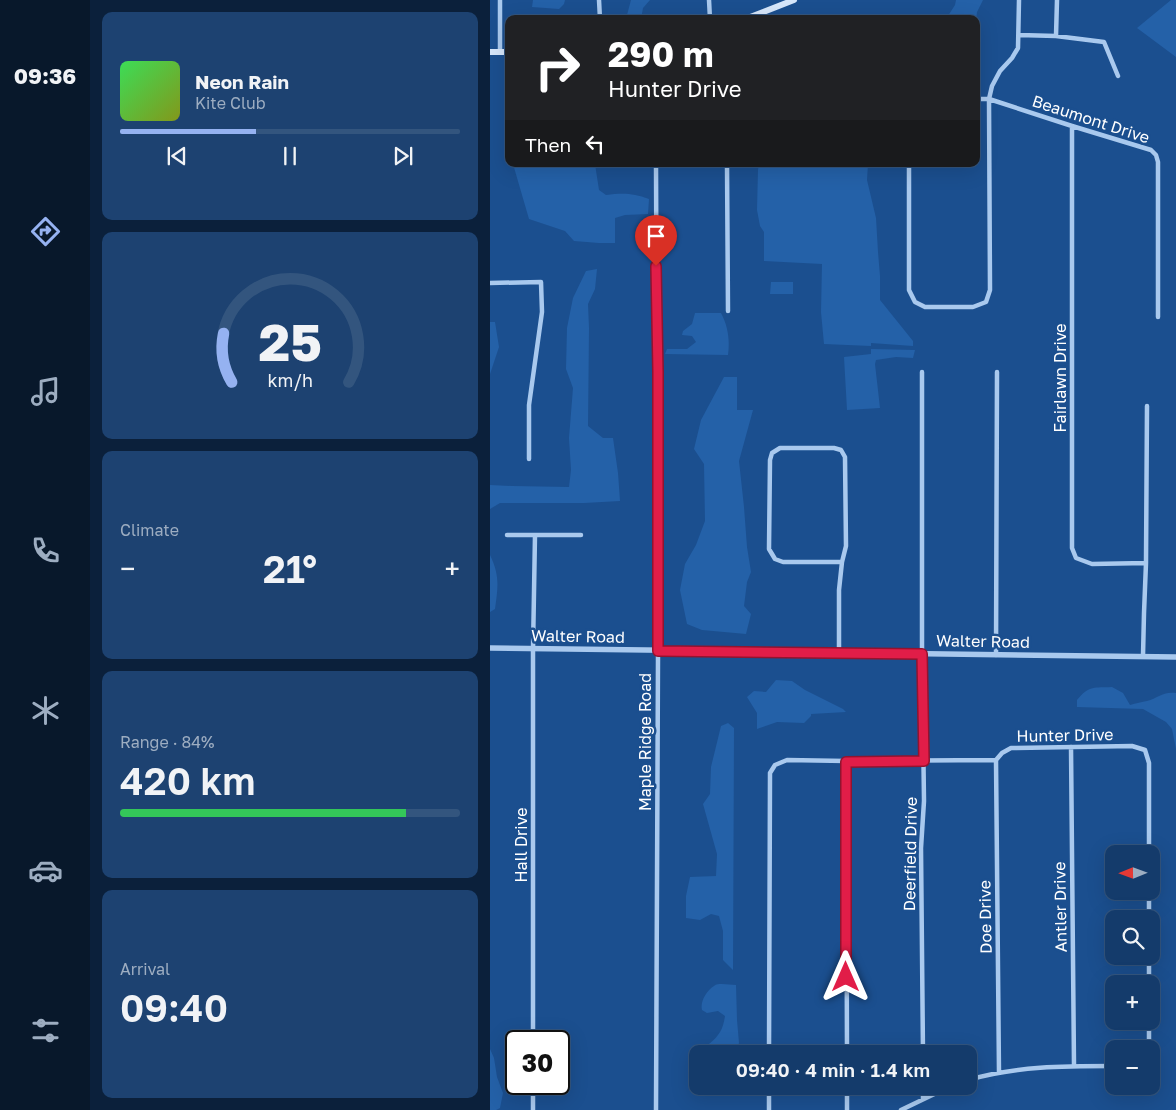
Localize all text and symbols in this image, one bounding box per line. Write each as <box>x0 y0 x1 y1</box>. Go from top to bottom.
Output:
text: 290 m <box>608 33 714 75</box>
icon: right <box>525 35 590 100</box>
text: 09:36 <box>14 62 76 89</box>
text: Neon Rain <box>195 70 289 93</box>
text: Hunter Drive <box>608 75 742 102</box>
street label: Beaumont Drive <box>1030 91 1152 147</box>
text: Kite Club <box>195 93 266 113</box>
icon: left <box>581 130 609 158</box>
text: Then <box>525 133 571 156</box>
icon: previous <box>163 142 191 170</box>
icon: pause <box>276 142 304 170</box>
icon: next <box>389 142 417 170</box>
icon: directions <box>28 214 63 249</box>
pin <box>635 215 677 266</box>
icon: arrive <box>642 222 670 250</box>
text: 25 <box>258 310 322 372</box>
street label: Fairlawn Drive <box>1050 323 1070 433</box>
text: km/h <box>267 369 313 391</box>
icon: music <box>28 374 63 409</box>
text: Climate <box>120 520 179 540</box>
icon: phone <box>28 533 63 568</box>
text: 21° <box>263 546 317 591</box>
text: − <box>120 552 135 585</box>
text: + <box>445 552 460 585</box>
street label: Walter Road <box>531 625 625 647</box>
street label: Walter Road <box>936 630 1030 652</box>
street label: Maple Ridge Road <box>635 673 655 811</box>
icon: climate <box>28 693 63 728</box>
street label: Hunter Drive <box>1016 724 1114 746</box>
text: Range · 84% <box>120 732 214 752</box>
text: 420 km <box>120 758 256 803</box>
street label: Deerfield Drive <box>899 797 921 911</box>
street label: Hall Drive <box>511 807 531 883</box>
north arrow <box>1105 845 1160 900</box>
map controls <box>1105 845 1160 1095</box>
icon: car <box>28 853 63 888</box>
street label: Antler Drive <box>1049 861 1071 953</box>
street label: Doe Drive <box>974 880 996 954</box>
button: search <box>1105 910 1160 965</box>
position arrow <box>819 950 871 1002</box>
text: Arrival <box>120 959 170 979</box>
button: + <box>1105 975 1160 1030</box>
text: 09:40 <box>120 985 228 1030</box>
icon: filters <box>28 1013 63 1048</box>
speed limit sign: 30 <box>505 1030 570 1095</box>
button: − <box>1105 1040 1160 1095</box>
text: 09:40 · 4 min · 1.4 km <box>736 1058 930 1081</box>

